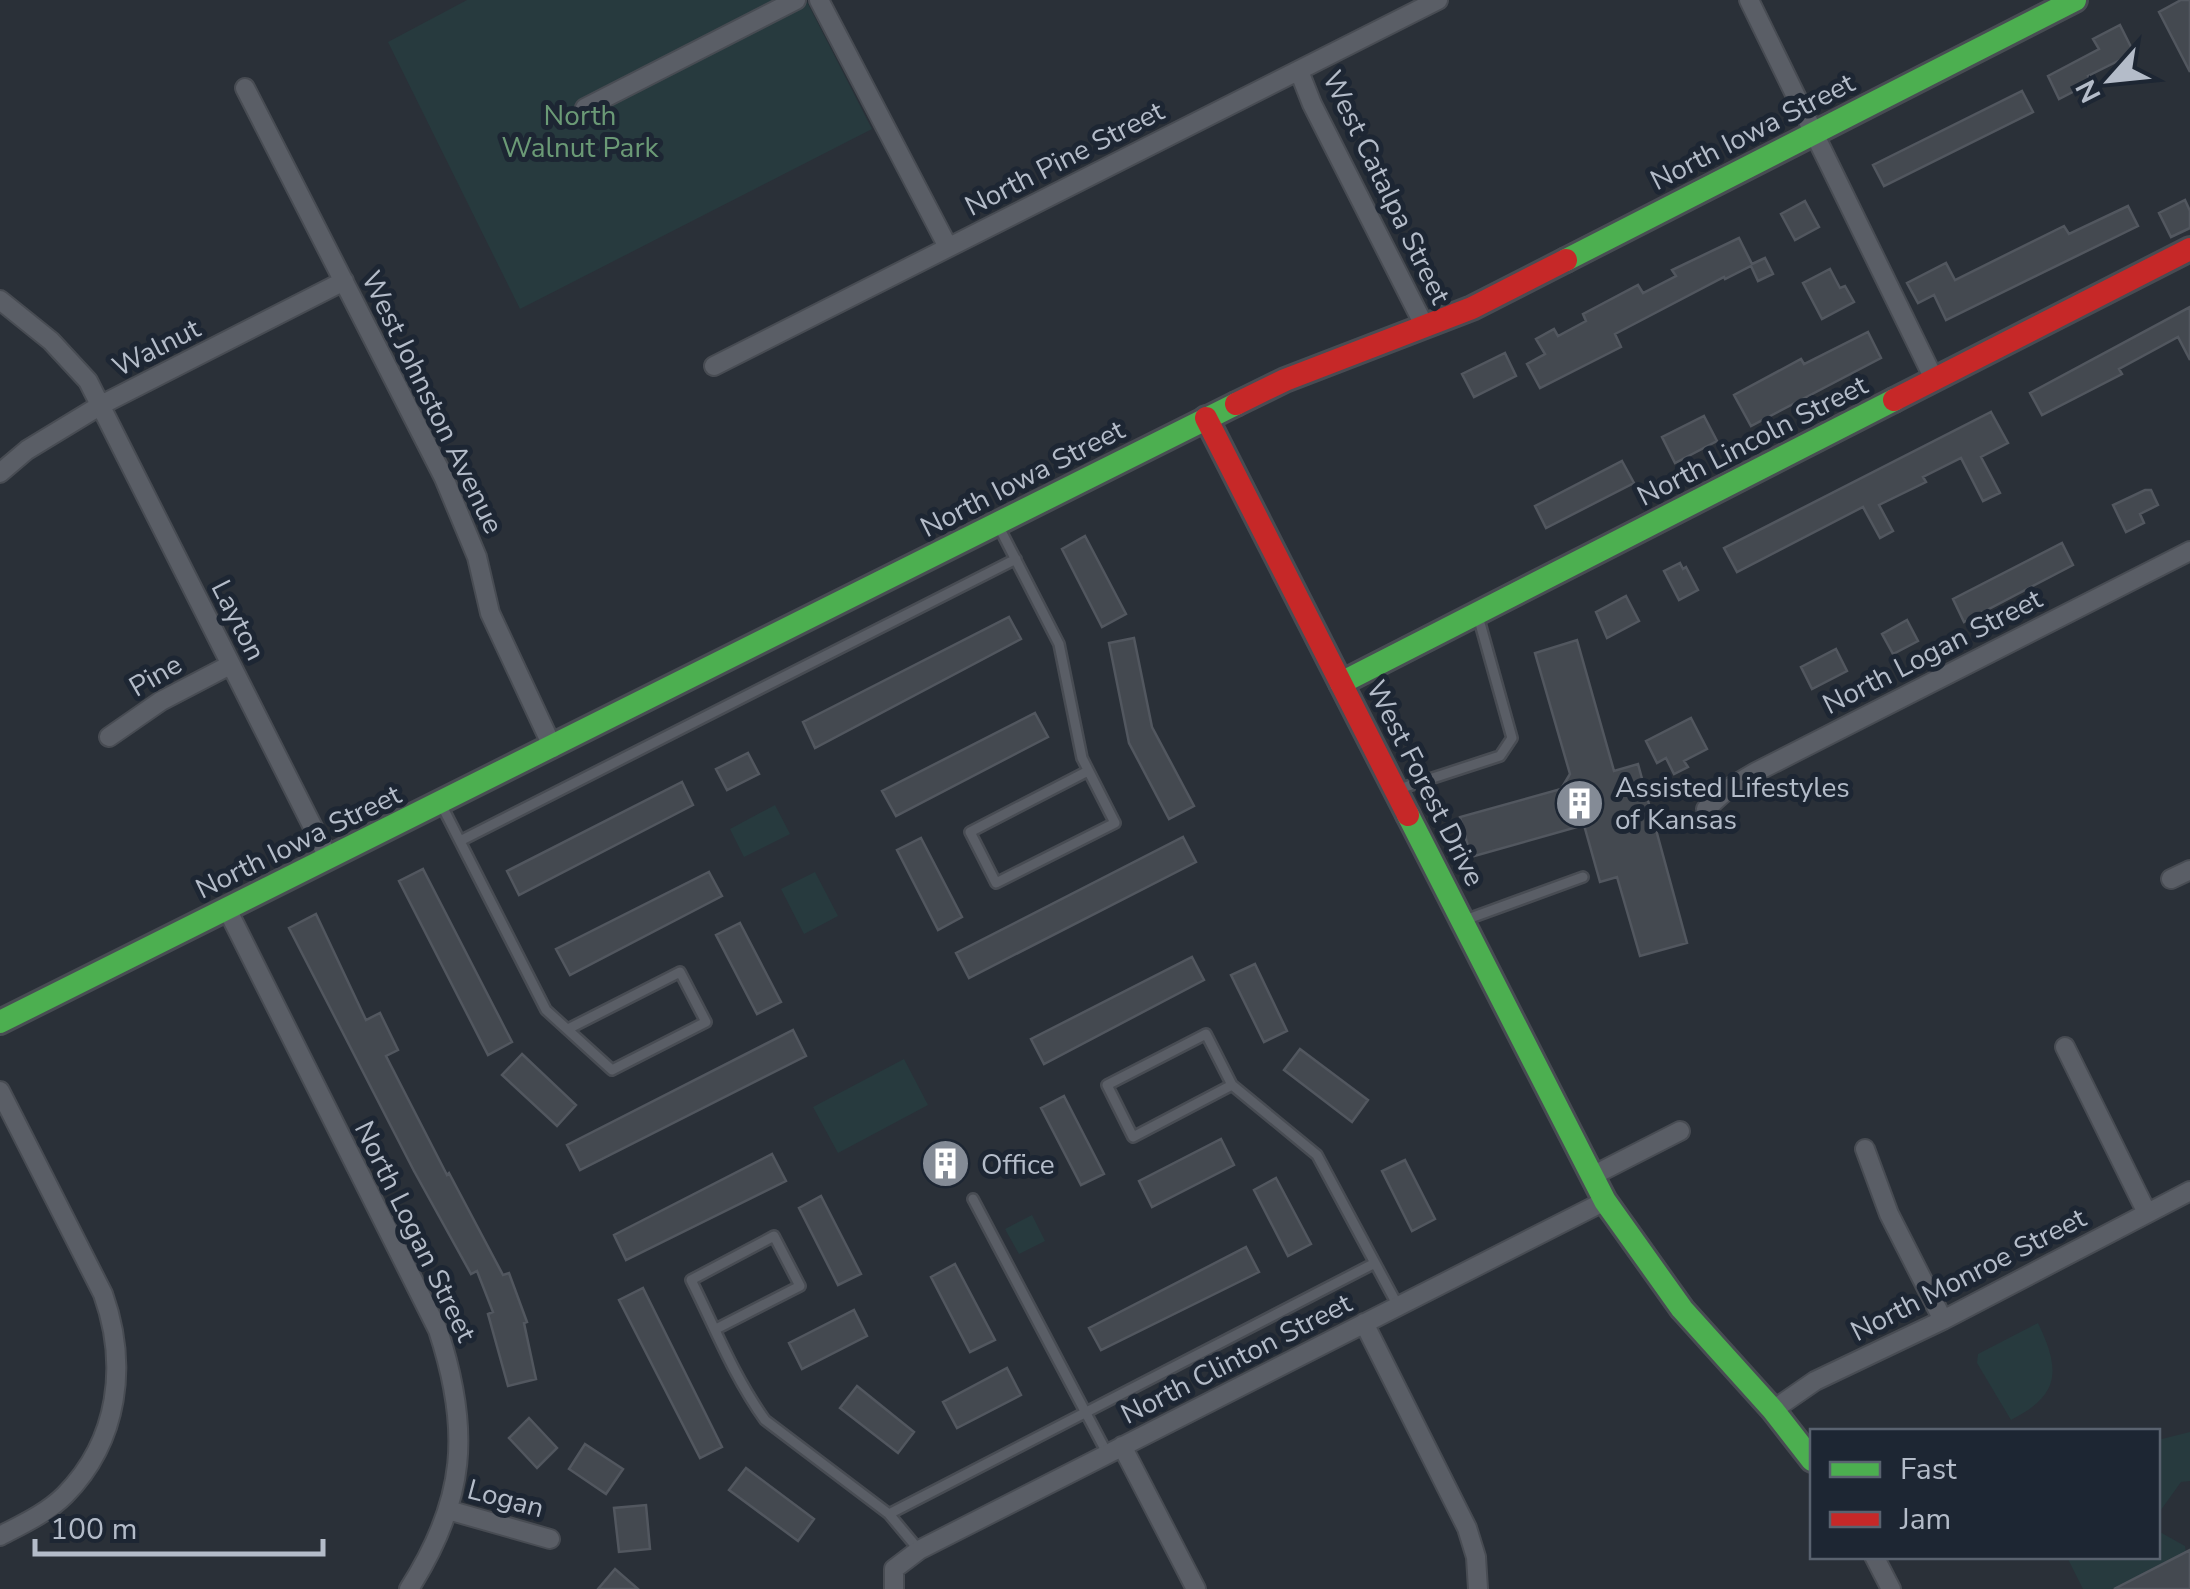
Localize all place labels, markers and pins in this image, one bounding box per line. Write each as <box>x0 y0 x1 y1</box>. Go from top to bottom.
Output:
place label: Assisted Lifestyles of Kansas <box>1615 769 1850 839</box>
building icon: Assisted Lifestyles of Kansas <box>1554 777 1606 829</box>
building icon: Office <box>920 1138 972 1190</box>
place label: Office <box>981 1146 1055 1184</box>

